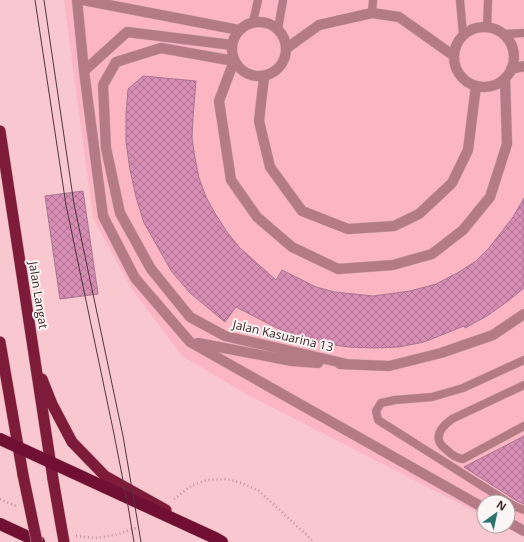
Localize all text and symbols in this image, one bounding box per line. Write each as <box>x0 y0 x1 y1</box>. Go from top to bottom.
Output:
street label: Jalan Langat <box>25 259 52 330</box>
street label: Jalan Kasuarina 13 <box>230 315 335 355</box>
north arrow <box>476 494 516 534</box>
text: N <box>494 496 510 514</box>

